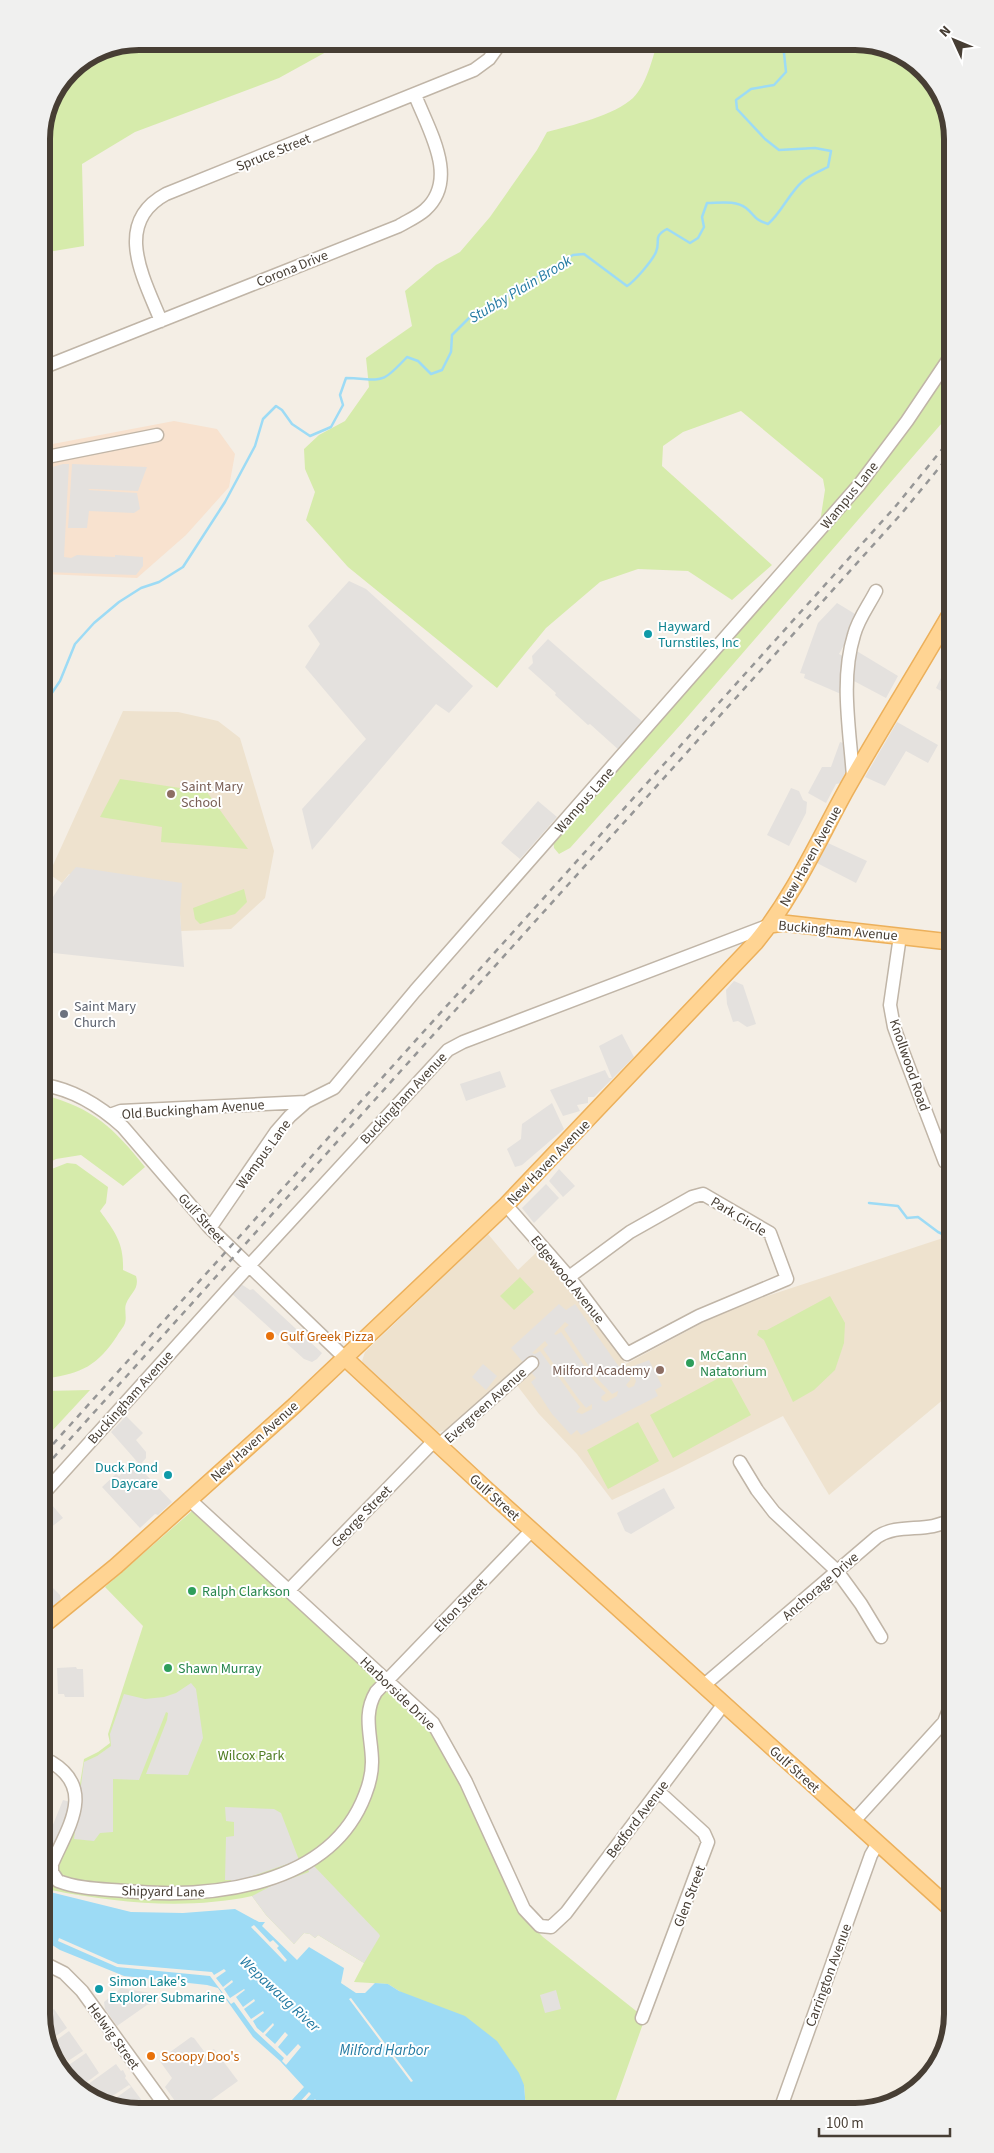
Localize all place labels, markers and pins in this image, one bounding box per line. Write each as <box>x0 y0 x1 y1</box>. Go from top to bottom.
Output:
place label: Hayward Turnstiles, Inc <box>658 617 740 653</box>
marker: Hayward Turnstiles, Inc <box>642 628 654 640</box>
place label: Saint Mary School <box>181 777 244 813</box>
marker: Saint Mary School <box>165 788 177 800</box>
place label: Saint Mary Church <box>74 997 137 1033</box>
marker: Saint Mary Church <box>58 1008 70 1020</box>
place label: Gulf Greek Pizza <box>280 1327 374 1347</box>
marker: Gulf Greek Pizza <box>264 1330 276 1342</box>
place label: McCann Natatorium <box>700 1346 767 1382</box>
marker: McCann Natatorium <box>684 1357 696 1369</box>
place label: Milford Academy <box>552 1361 650 1381</box>
marker: Milford Academy <box>654 1364 666 1376</box>
place label: Duck Pond Daycare <box>95 1458 158 1494</box>
marker: Duck Pond Daycare <box>162 1469 174 1481</box>
place label: Ralph Clarkson <box>202 1582 290 1602</box>
marker: Ralph Clarkson <box>186 1585 198 1597</box>
place label: Shawn Murray <box>178 1659 262 1679</box>
marker: Shawn Murray <box>162 1662 174 1674</box>
place label: Simon Lake's Explorer Submarine <box>109 1972 225 2008</box>
marker: Simon Lake's Explorer Submarine <box>93 1983 105 1995</box>
place label: Scoopy Doo's <box>161 2047 239 2067</box>
marker: Scoopy Doo's <box>145 2050 157 2062</box>

